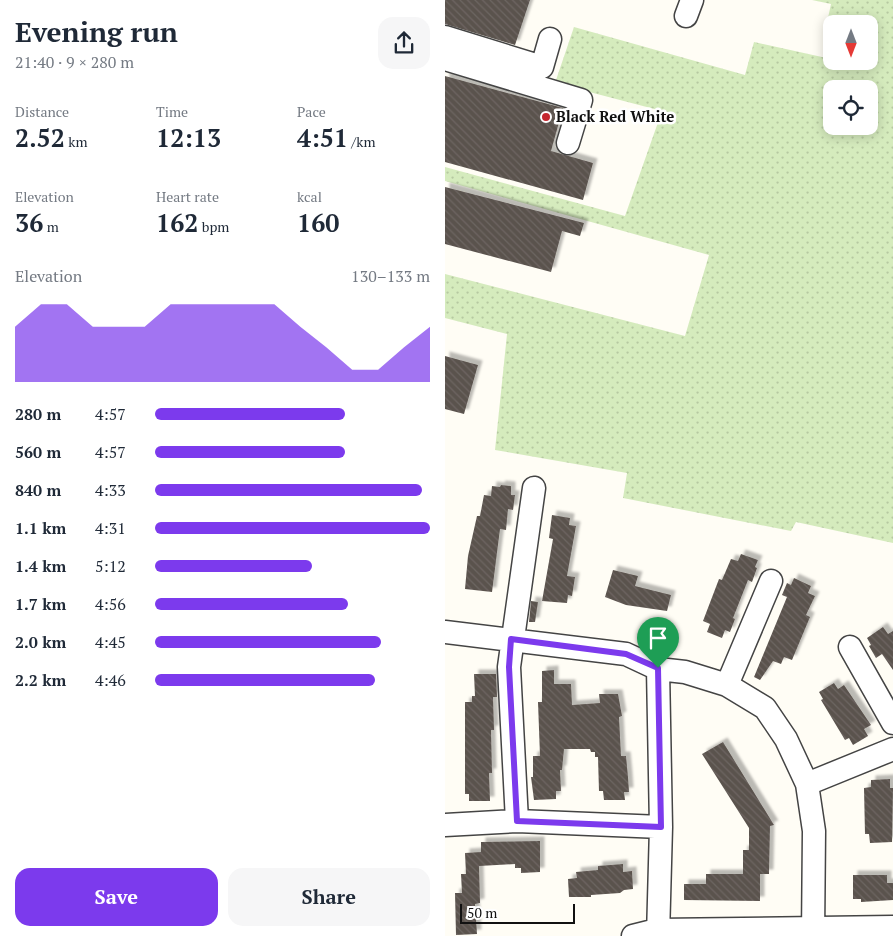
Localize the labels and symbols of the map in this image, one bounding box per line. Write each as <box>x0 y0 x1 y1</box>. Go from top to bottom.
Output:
north arrow <box>823 15 877 70</box>
place label: Black Red White <box>556 106 674 126</box>
marker: Black Red White <box>540 111 552 123</box>
pin <box>637 617 679 668</box>
scale bar <box>460 901 575 924</box>

